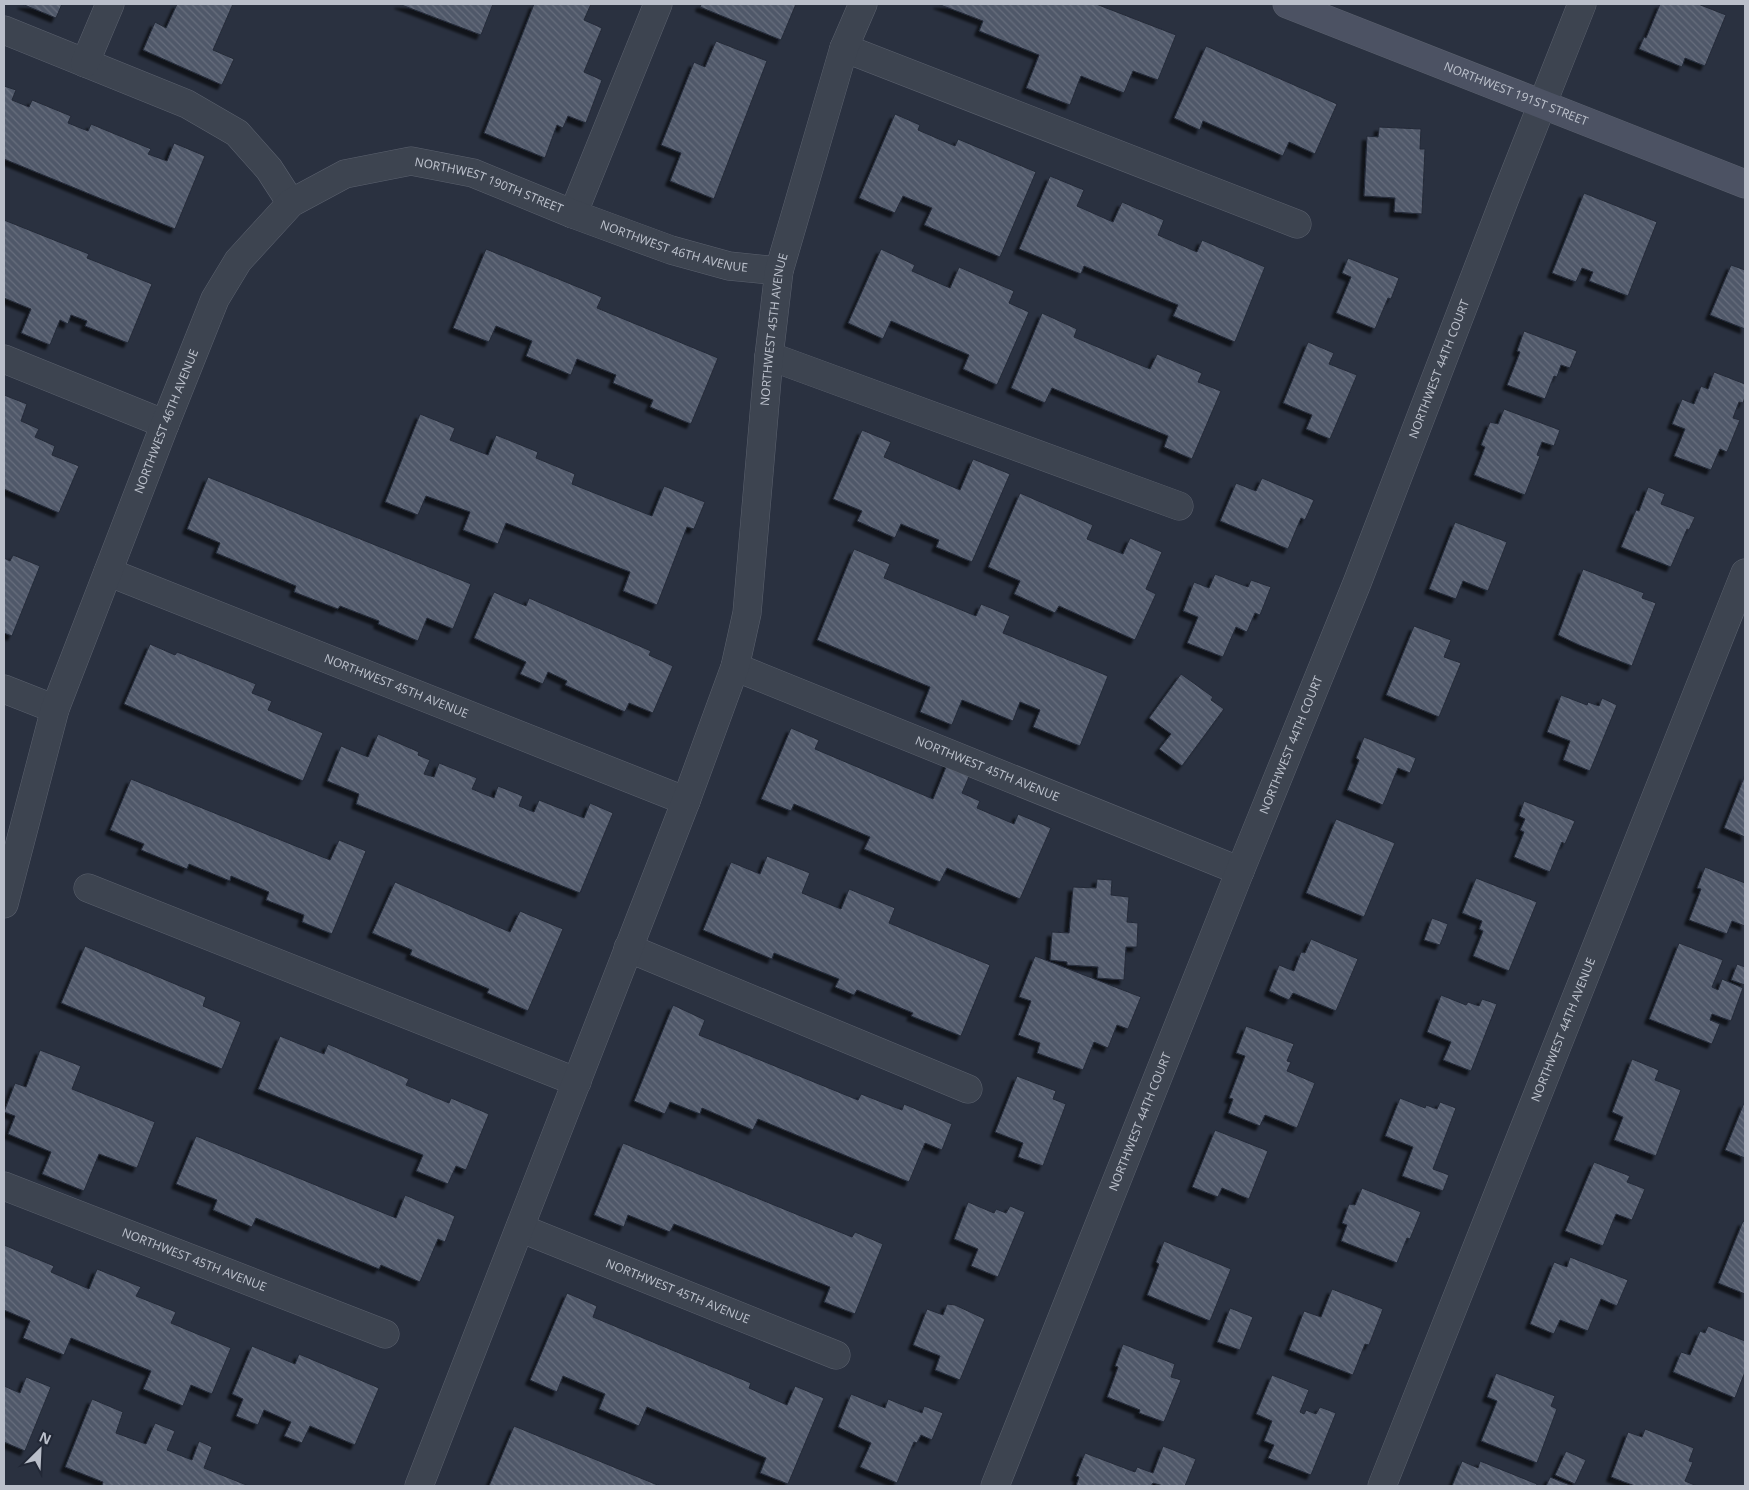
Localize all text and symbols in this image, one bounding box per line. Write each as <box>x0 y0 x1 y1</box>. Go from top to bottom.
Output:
street label: NORTHWEST 191ST STREET <box>1442 58 1591 130</box>
street label: NORTHWEST 190TH STREET <box>413 153 566 217</box>
street label: NORTHWEST 46TH AVENUE <box>598 216 749 276</box>
street label: NORTHWEST 45TH AVENUE <box>756 251 792 407</box>
street label: NORTHWEST 44TH COURT <box>1404 297 1473 441</box>
street label: NORTHWEST 46TH AVENUE <box>130 346 202 496</box>
street label: NORTHWEST 45TH AVENUE <box>322 649 471 722</box>
street label: NORTHWEST 44TH COURT <box>1255 673 1327 817</box>
street label: NORTHWEST 45TH AVENUE <box>913 732 1062 805</box>
street label: NORTHWEST 44TH AVENUE <box>1527 955 1599 1104</box>
street label: NORTHWEST 44TH COURT <box>1104 1049 1175 1194</box>
street label: NORTHWEST 45TH AVENUE <box>119 1224 269 1295</box>
street label: NORTHWEST 45TH AVENUE <box>603 1254 753 1328</box>
north arrow <box>15 1425 65 1475</box>
text: N <box>36 1427 55 1449</box>

